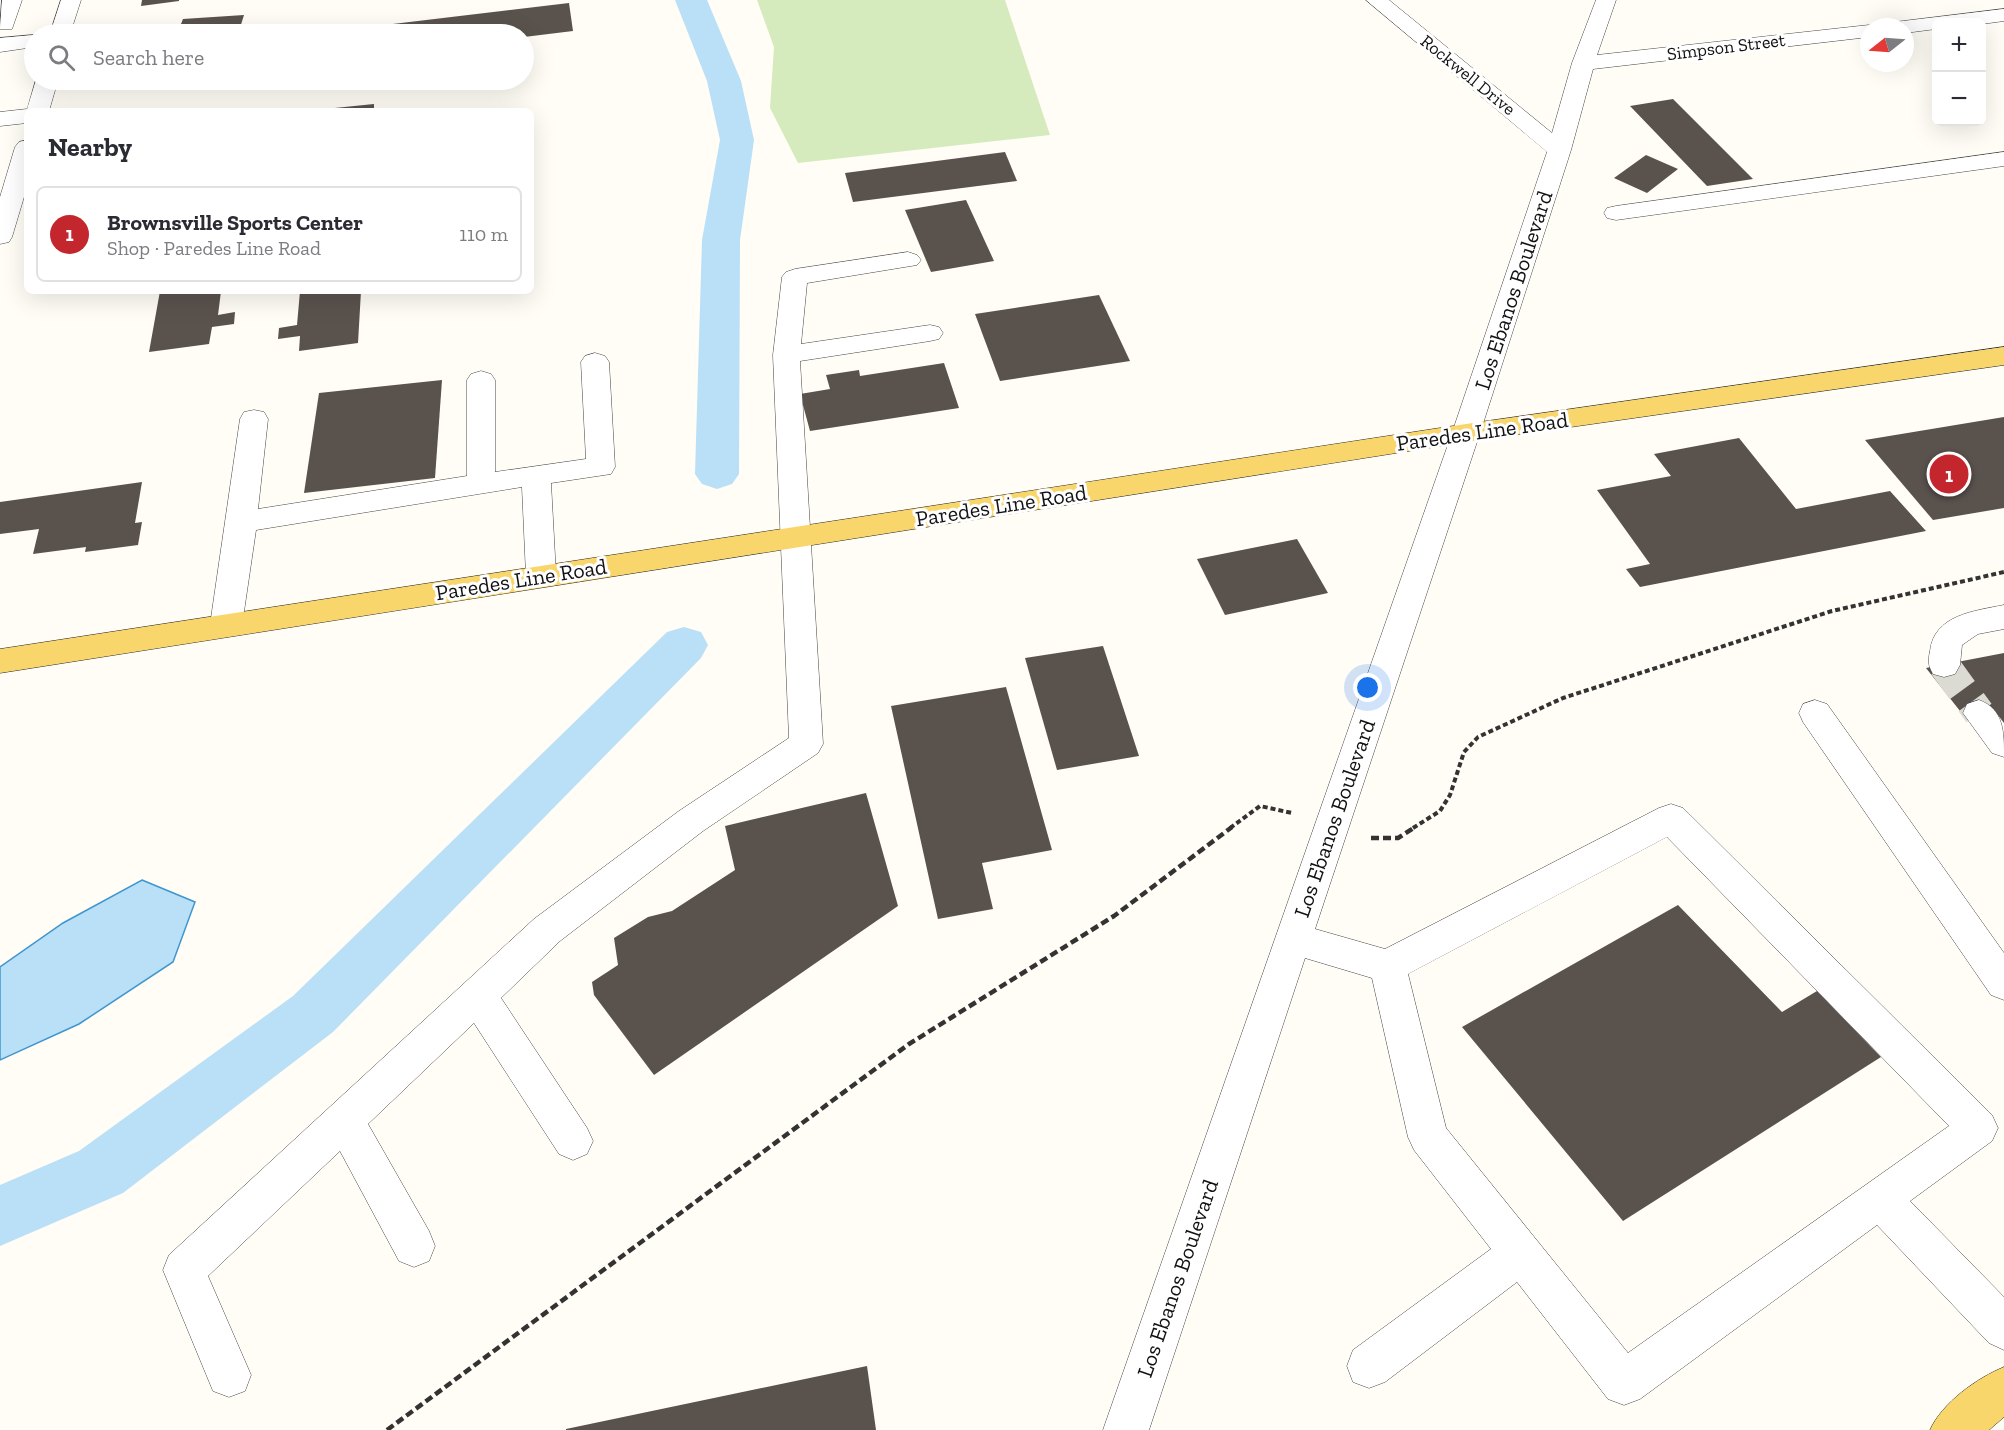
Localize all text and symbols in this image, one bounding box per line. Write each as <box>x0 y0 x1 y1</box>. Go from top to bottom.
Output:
north arrow <box>1860 18 1914 72</box>
map controls <box>1932 18 1986 126</box>
button: + <box>1932 18 1986 72</box>
search box <box>24 24 534 90</box>
street label: Simpson Street <box>1666 29 1787 65</box>
street label: Rockwell Drive <box>1416 30 1520 120</box>
icon: search <box>45 41 78 74</box>
text: Search here <box>93 44 204 71</box>
button: − <box>1932 72 1986 126</box>
text: Nearby <box>48 131 132 163</box>
street label: Los Ebanos Boulevard <box>1469 187 1558 393</box>
text: Brownsville Sports Center <box>107 209 363 236</box>
text: 1 <box>65 222 74 246</box>
text: 110 m <box>459 222 508 246</box>
text: Shop · Paredes Line Road <box>107 236 321 260</box>
street label: Paredes Line Road <box>1394 406 1570 457</box>
pin: 1 <box>1930 452 1968 496</box>
street label: Paredes Line Road <box>913 479 1089 532</box>
street label: Paredes Line Road <box>433 553 609 606</box>
your location <box>1353 673 1382 702</box>
street label: Los Ebanos Boulevard <box>1288 716 1381 921</box>
street label: Los Ebanos Boulevard <box>1131 1176 1224 1381</box>

